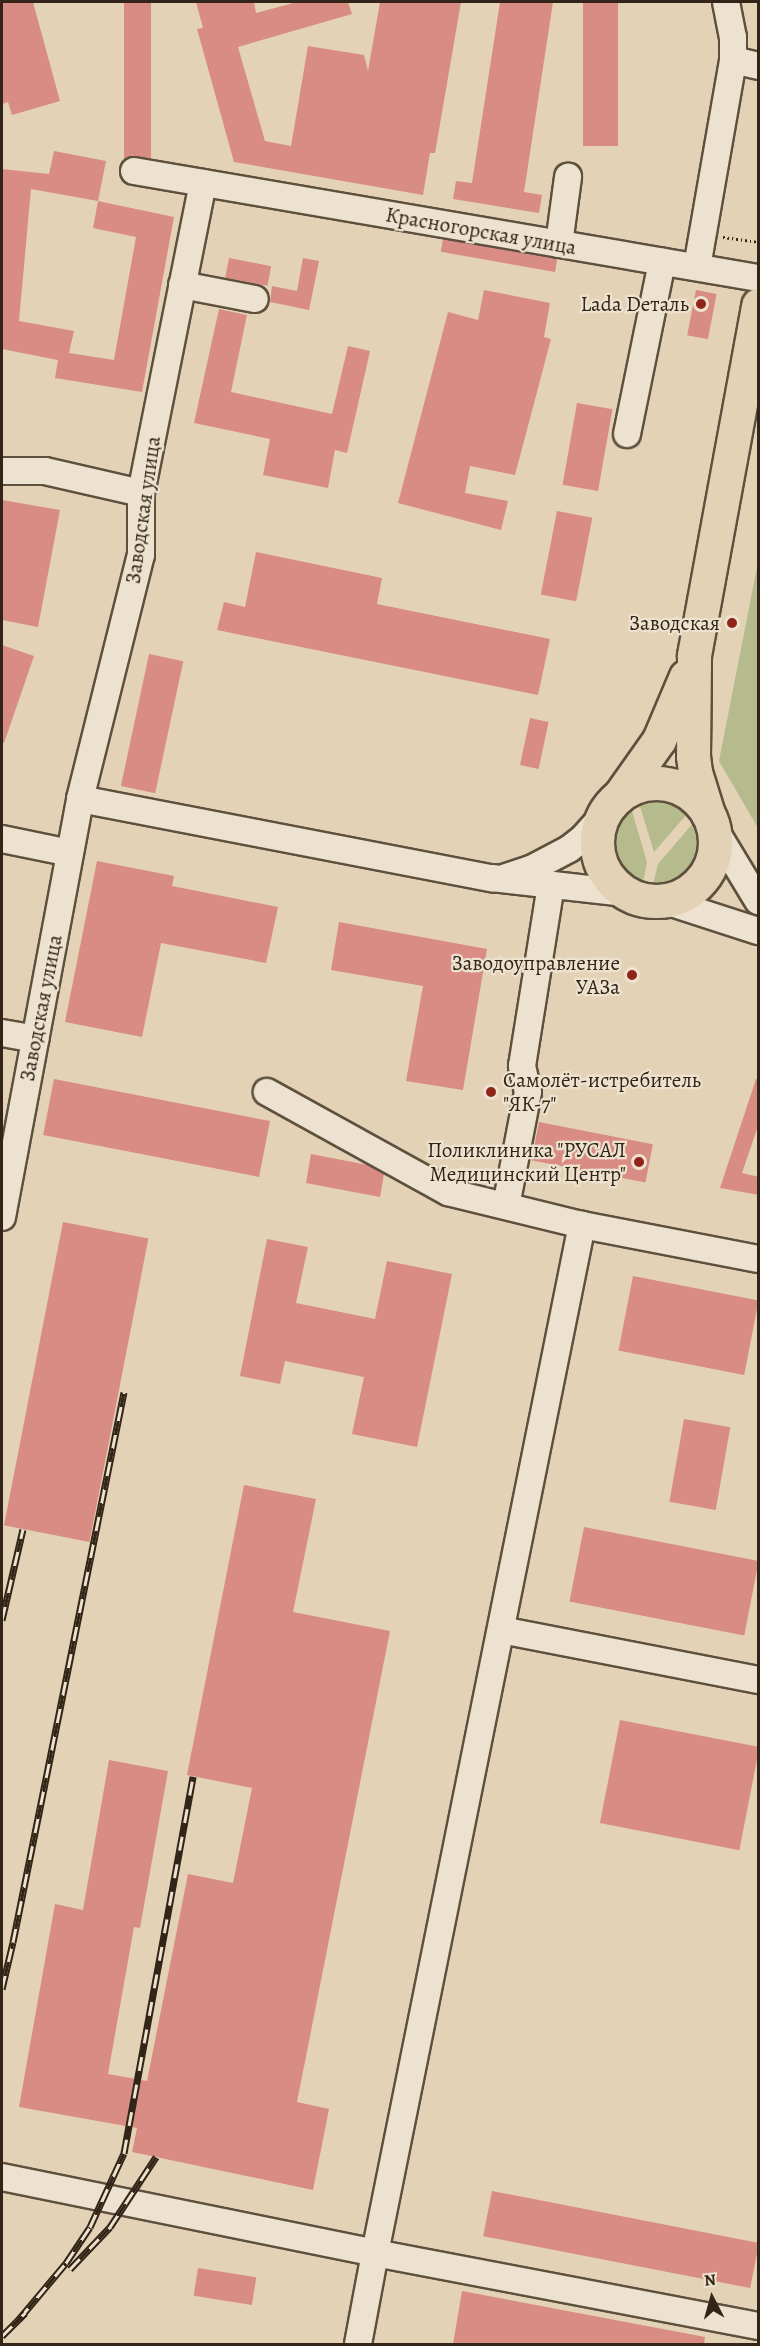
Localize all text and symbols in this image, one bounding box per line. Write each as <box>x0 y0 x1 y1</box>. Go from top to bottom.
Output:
street label: Красногорская улица <box>384 202 578 260</box>
place label: Lada Dеталь <box>580 291 689 317</box>
marker: Lada Dеталь <box>694 297 708 311</box>
street label: Заводская улица <box>120 435 166 585</box>
place label: Заводская <box>629 610 720 636</box>
marker: Заводская <box>725 616 739 630</box>
street label: Заводская улица <box>14 933 68 1083</box>
place label: Заводоуправление УАЗа <box>452 950 620 1000</box>
marker: Заводоуправление УАЗа <box>625 968 639 982</box>
place label: Самолёт-истребитель "ЯК-7" <box>503 1067 701 1117</box>
marker: Самолёт-истребитель "ЯК-7" <box>484 1085 498 1099</box>
place label: Поликлиника "РУСАЛ Медицинский Центр" <box>427 1137 626 1187</box>
marker: Поликлиника "РУСАЛ Медицинский Центр" <box>630 1153 648 1171</box>
north arrow <box>682 2268 742 2328</box>
text: N <box>703 2269 717 2292</box>

